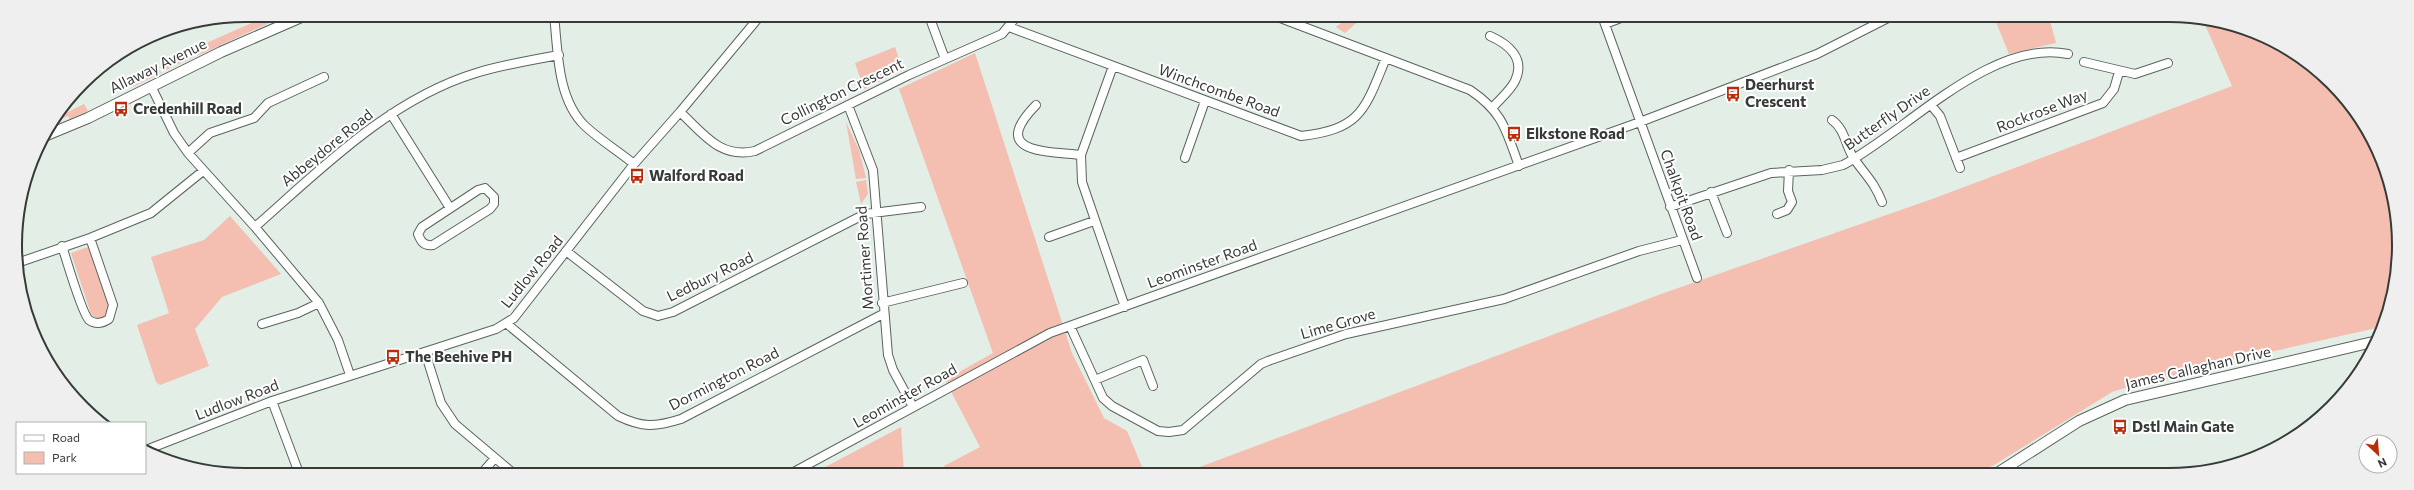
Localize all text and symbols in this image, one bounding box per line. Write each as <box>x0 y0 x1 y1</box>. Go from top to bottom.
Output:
street label: Allaway Avenue <box>106 34 209 96</box>
street label: Collington Crescent <box>777 53 906 129</box>
street label: Winchcombe Road <box>1156 60 1283 120</box>
place label: Deerhurst Crescent <box>1745 75 1814 110</box>
street label: Butterfly Drive <box>1840 81 1933 153</box>
street label: Rockrose Way <box>1994 84 2090 136</box>
bus stop icon: Deerhurst Crescent <box>1724 85 1742 103</box>
place label: Credenhill Road <box>133 99 242 117</box>
bus stop icon: Credenhill Road <box>112 100 130 118</box>
street label: Abbeydore Road <box>277 105 376 190</box>
place label: Elkstone Road <box>1526 124 1625 142</box>
bus stop icon: Elkstone Road <box>1505 125 1523 143</box>
street label: Chalkpit Road <box>1657 147 1707 243</box>
place label: Walford Road <box>649 166 744 184</box>
bus stop icon: Walford Road <box>628 167 646 185</box>
street label: Mortimer Road <box>851 205 877 311</box>
street label: Ludlow Road <box>497 231 566 311</box>
street label: Leominster Road <box>1144 235 1259 291</box>
street label: Ledbury Road <box>663 247 756 305</box>
street label: Lime Grove <box>1298 304 1377 342</box>
street label: James Callaghan Drive <box>2123 342 2272 393</box>
street label: Dormington Road <box>665 343 782 414</box>
place label: The Beehive PH <box>405 347 512 365</box>
bus stop icon: The Beehive PH <box>384 348 402 366</box>
street label: Leominster Road <box>850 359 959 431</box>
street label: Ludlow Road <box>192 375 281 423</box>
place label: Dstl Main Gate <box>2132 417 2234 435</box>
bus stop icon: Dstl Main Gate <box>2111 418 2129 436</box>
legend <box>16 422 146 474</box>
text: Road <box>52 430 80 444</box>
north arrow <box>2358 434 2398 474</box>
text: Park <box>52 450 78 464</box>
text: N <box>2376 456 2389 471</box>

